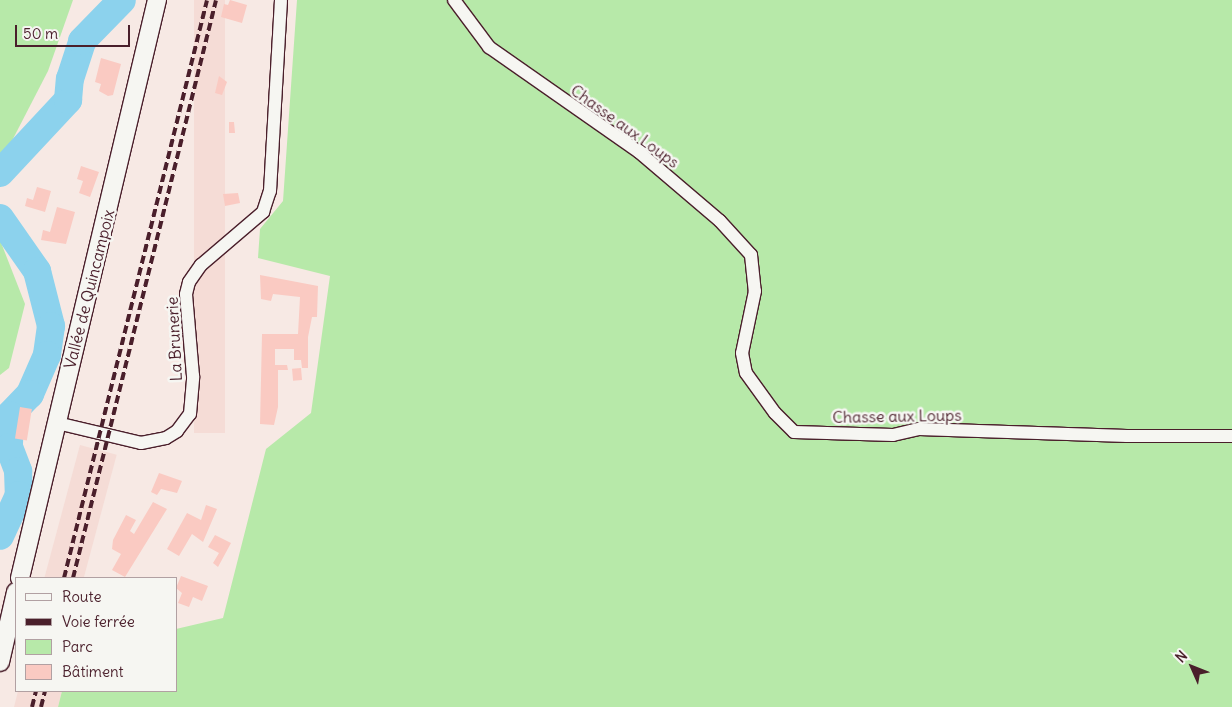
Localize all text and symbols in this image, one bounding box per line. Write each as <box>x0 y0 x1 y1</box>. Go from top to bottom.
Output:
scale bar <box>18 15 132 47</box>
text: 50 m <box>23 24 58 43</box>
street label: Chasse aux Loups <box>567 80 683 172</box>
street label: Vallée de Quincampoix <box>60 207 118 371</box>
street label: La Brunerie <box>162 296 186 382</box>
street label: Chasse aux Loups <box>832 405 962 427</box>
legend <box>15 577 178 692</box>
text: Route <box>62 587 102 606</box>
text: Voie ferrée <box>62 612 135 631</box>
text: Parc <box>62 637 93 656</box>
north arrow <box>1167 642 1217 692</box>
text: N <box>1171 647 1191 666</box>
text: Bâtiment <box>62 662 124 681</box>

